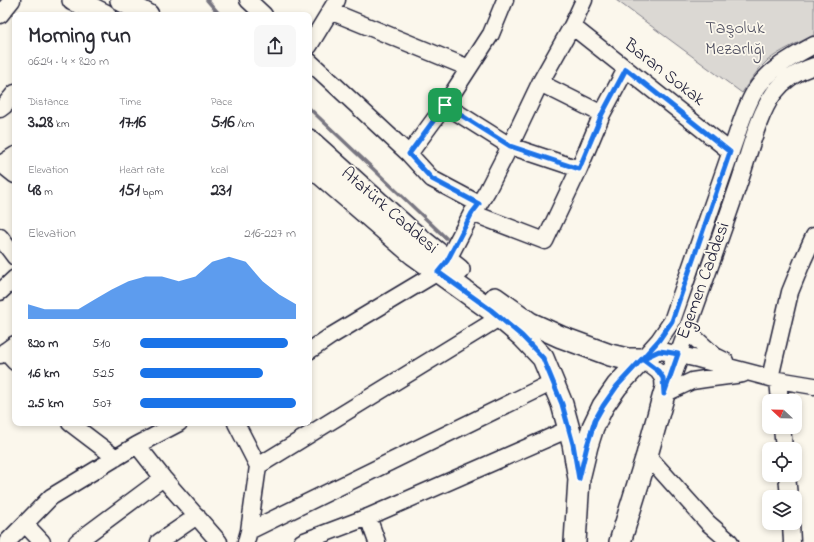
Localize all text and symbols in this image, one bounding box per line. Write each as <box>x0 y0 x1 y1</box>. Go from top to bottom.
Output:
park label: Taşoluk Mezarlığı <box>705 16 765 64</box>
text: Morning run <box>28 21 131 53</box>
button: share <box>254 25 296 67</box>
street label: Baran Sokak <box>617 32 710 113</box>
text: 06:24 · 4 × 820 m <box>28 52 109 71</box>
pin <box>428 88 462 122</box>
text: Distance <box>28 94 69 110</box>
text: Time <box>119 94 141 110</box>
text: Pace <box>211 94 232 110</box>
icon: arrive <box>434 94 456 116</box>
text: 3.28 <box>28 110 53 135</box>
text: 17:16 <box>119 110 146 135</box>
text: 5:16 <box>211 110 235 135</box>
text: km <box>53 116 69 132</box>
text: /km <box>235 116 254 132</box>
street label: Atatürk Caddesi <box>335 161 443 261</box>
text: Elevation <box>28 162 68 178</box>
text: Heart rate <box>119 162 164 178</box>
text: kcal <box>211 162 228 178</box>
text: 48 <box>28 178 41 203</box>
text: 151 <box>119 178 140 203</box>
text: 231 <box>211 178 232 203</box>
text: m <box>41 184 53 200</box>
text: bpm <box>140 184 163 200</box>
street label: Egemen Caddesi <box>671 219 738 343</box>
text: Elevation <box>28 224 76 243</box>
text: 216–227 m <box>244 224 296 243</box>
text: 820 m <box>28 334 58 353</box>
text: 5:10 <box>92 334 110 353</box>
text: 1.6 km <box>28 364 60 383</box>
text: 5:25 <box>92 364 114 383</box>
text: 2.5 km <box>28 394 64 413</box>
text: 5:07 <box>92 394 112 413</box>
north arrow <box>762 394 802 434</box>
map controls <box>762 394 802 530</box>
button: locate <box>762 442 802 482</box>
button: layers <box>762 490 802 530</box>

